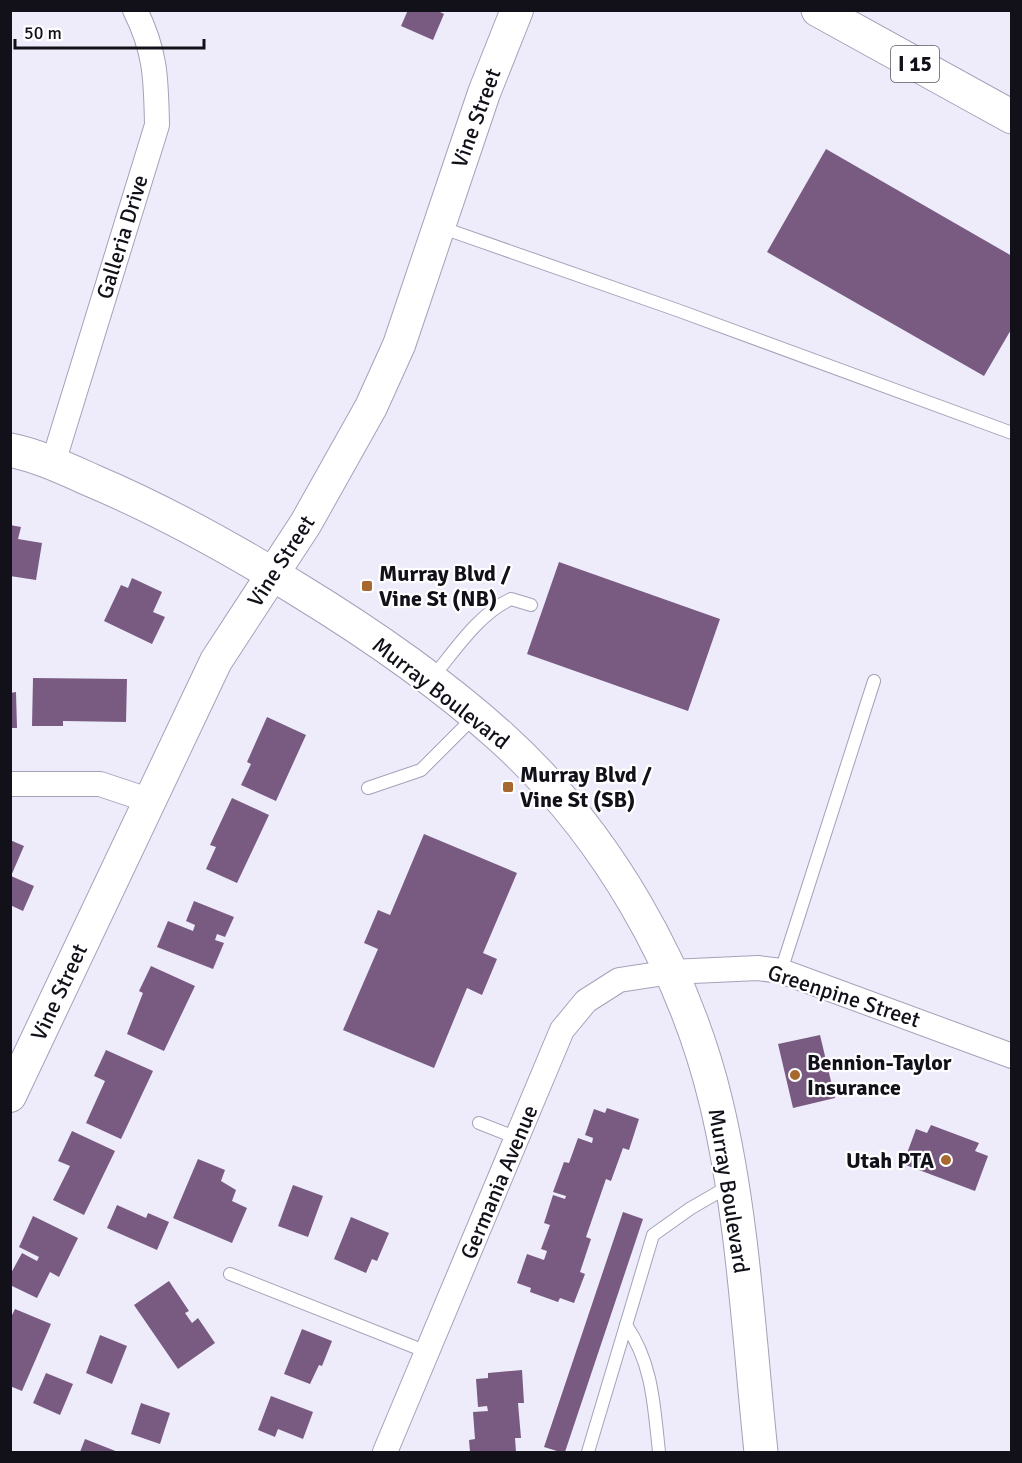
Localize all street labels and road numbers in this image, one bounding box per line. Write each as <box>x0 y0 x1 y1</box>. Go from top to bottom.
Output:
road number: I 15 <box>891 46 939 82</box>
street label: Vine Street <box>446 64 507 171</box>
street label: Galleria Drive <box>90 172 154 302</box>
street label: Vine Street <box>241 510 321 612</box>
street label: Murray Boulevard <box>367 631 515 755</box>
street label: Vine Street <box>25 939 93 1045</box>
street label: Greenpine Street <box>764 959 924 1033</box>
street label: Germania Avenue <box>454 1101 544 1263</box>
street label: Murray Boulevard <box>703 1107 755 1275</box>

